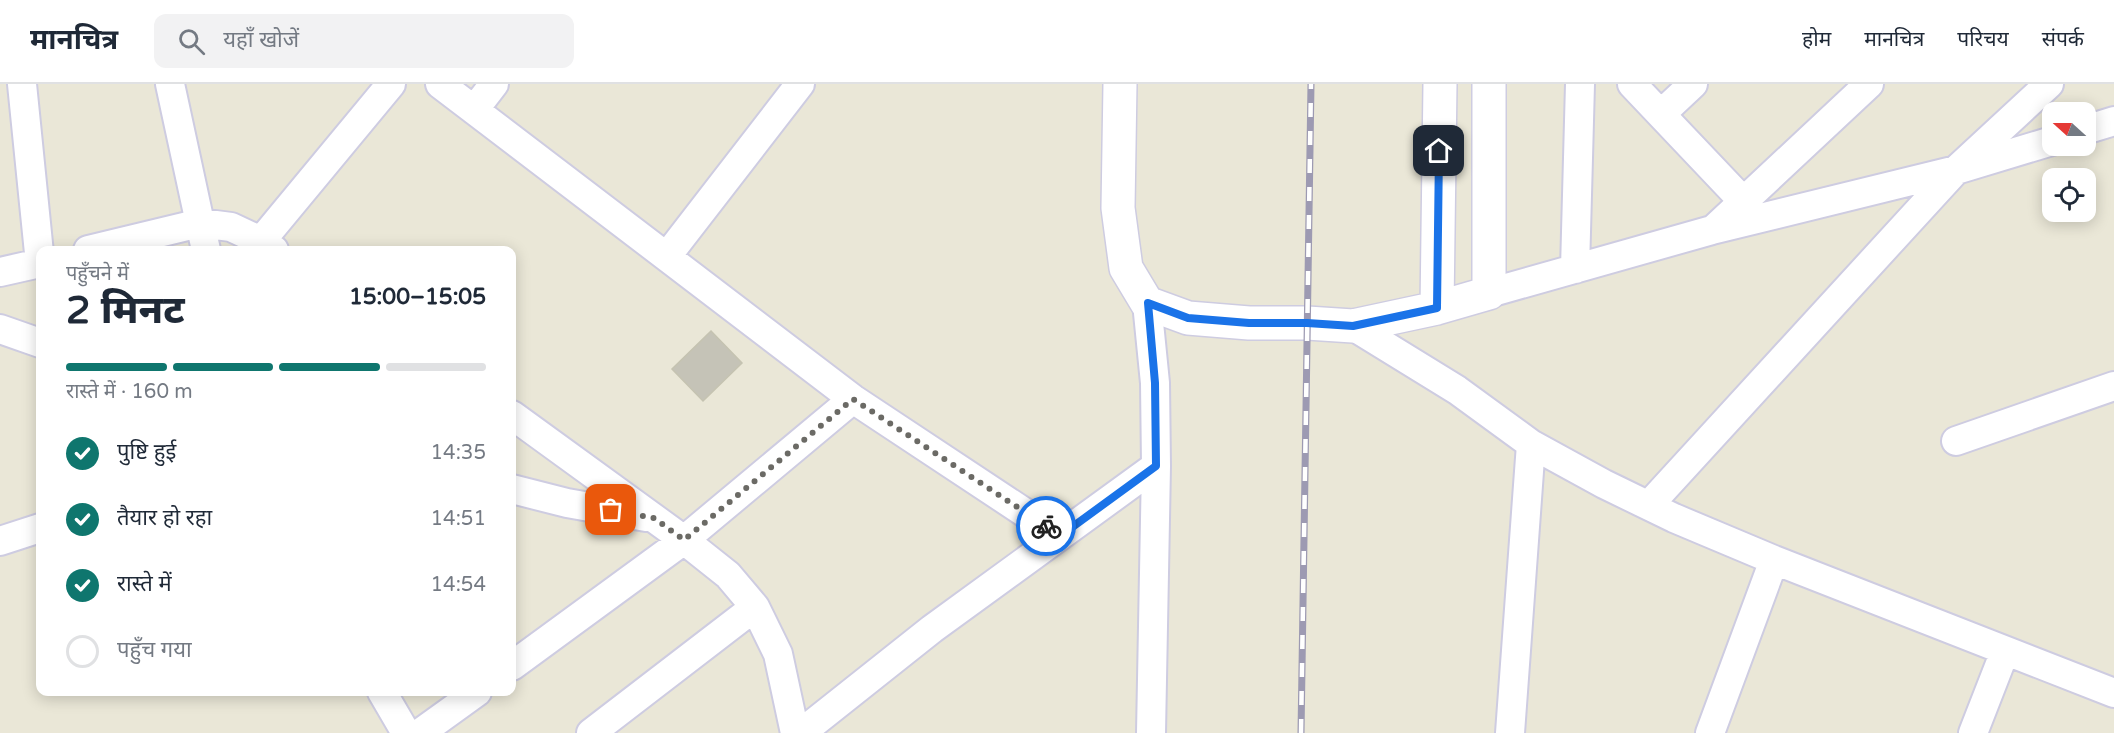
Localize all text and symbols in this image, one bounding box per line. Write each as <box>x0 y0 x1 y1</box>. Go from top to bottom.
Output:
search box <box>154 14 574 68</box>
text: मानचित्र <box>30 23 118 57</box>
icon: search <box>175 25 208 58</box>
text: यहाँ खोजें <box>223 27 299 53</box>
text: होम <box>1802 27 1831 52</box>
text: मानचित्र <box>1864 27 1924 52</box>
text: परिचय <box>1957 27 2009 52</box>
text: संपर्क <box>2042 27 2084 52</box>
north arrow <box>2042 102 2096 156</box>
map controls <box>2042 102 2096 222</box>
pin <box>1413 125 1464 176</box>
icon: home <box>1422 134 1455 167</box>
button: locate <box>2042 168 2096 222</box>
text: पहुँचने में <box>66 262 129 286</box>
text: 15:00–15:05 <box>349 284 486 310</box>
text: 2 मिनट <box>66 287 185 334</box>
text: रास्ते में · 160 m <box>66 380 193 404</box>
icon: check <box>66 437 99 470</box>
text: पुष्टि हुई <box>117 439 176 465</box>
text: 14:35 <box>431 441 486 465</box>
pin <box>585 484 636 535</box>
icon: bag <box>594 493 627 526</box>
courier <box>1016 496 1076 556</box>
icon: check <box>66 503 99 536</box>
text: तैयार हो रहा <box>117 505 212 531</box>
text: 14:51 <box>431 507 486 531</box>
icon: bike <box>1030 510 1063 543</box>
icon: check <box>66 569 99 602</box>
text: रास्ते में <box>117 571 172 597</box>
text: 14:54 <box>431 573 486 597</box>
text: पहुँच गया <box>117 637 192 663</box>

